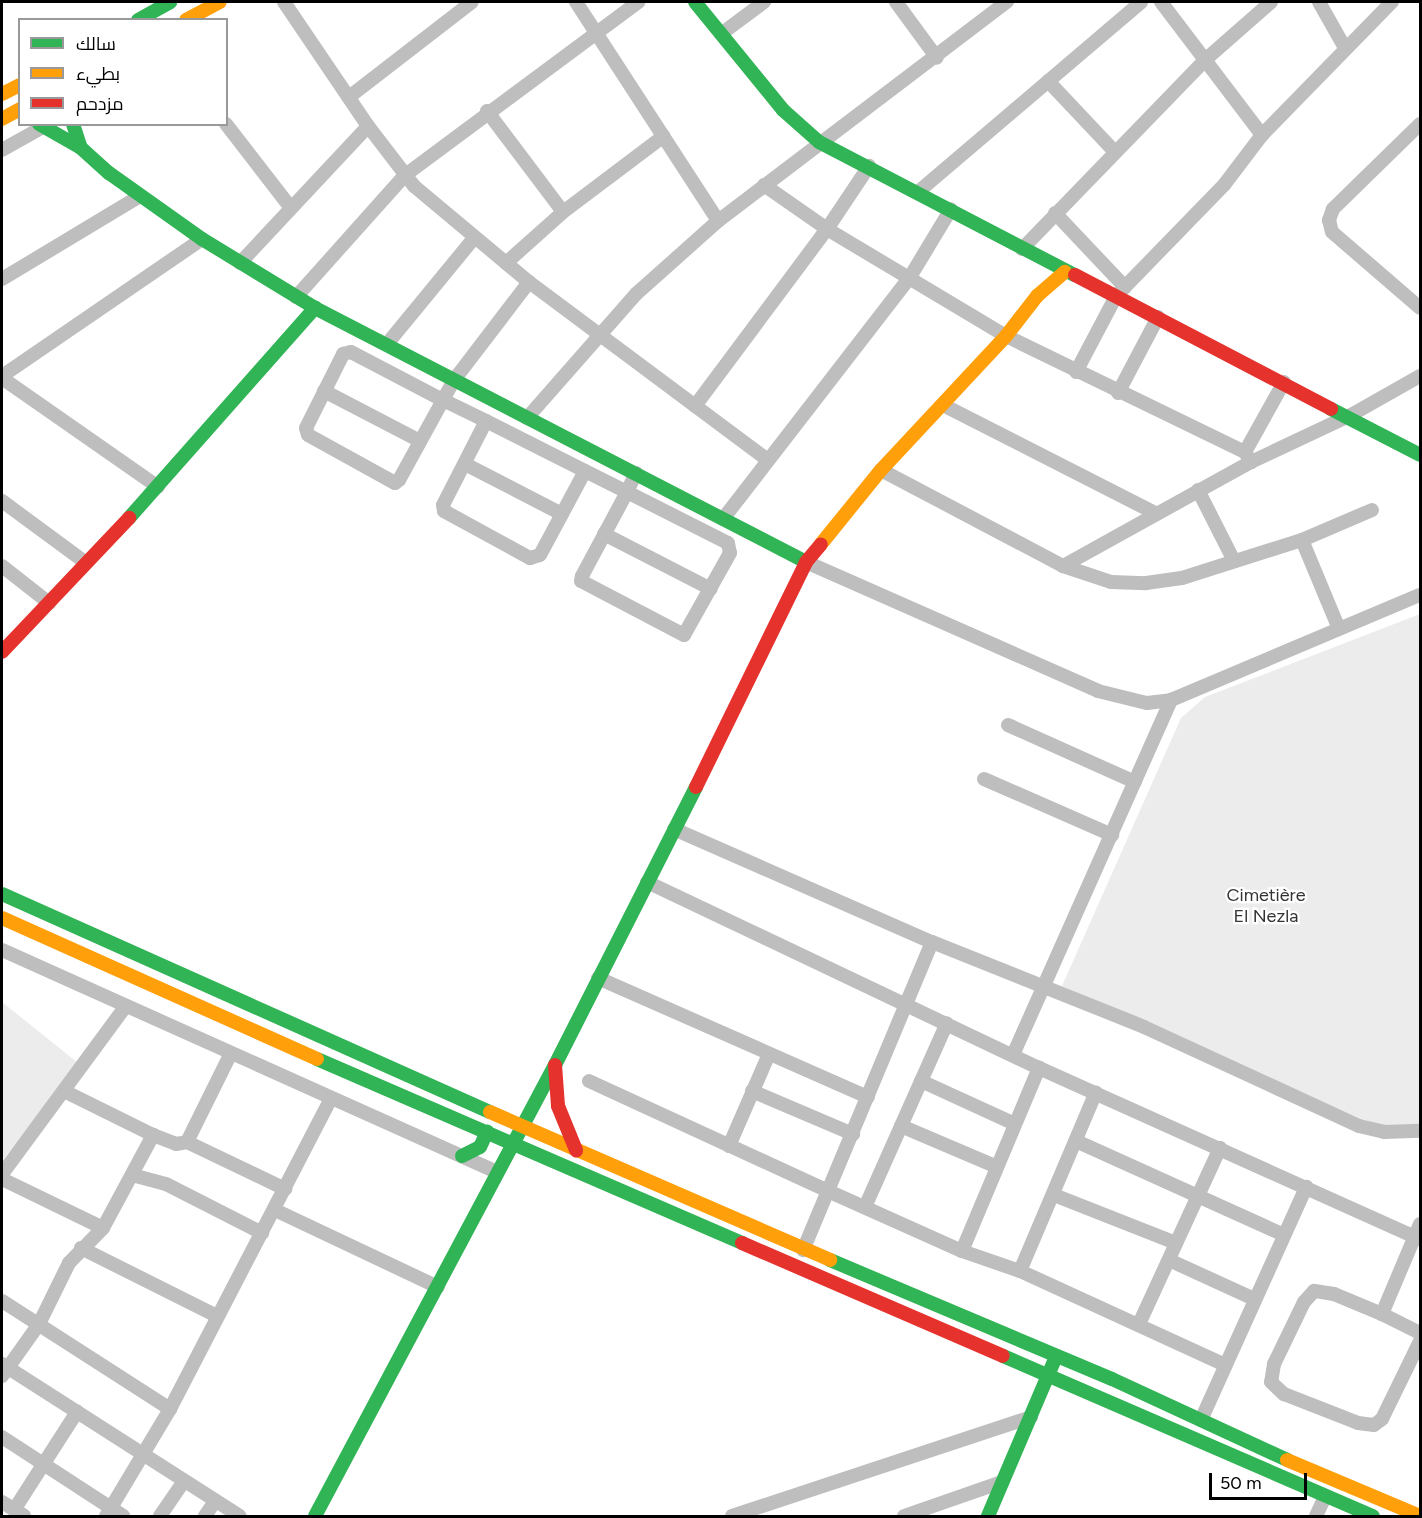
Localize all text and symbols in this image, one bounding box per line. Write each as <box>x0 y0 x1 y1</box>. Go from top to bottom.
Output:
legend <box>18 18 228 126</box>
text: سالك <box>76 33 116 55</box>
text: بطيء <box>76 63 120 85</box>
text: مزدحم <box>76 93 124 115</box>
park label: Cimetière El Nezla <box>1226 885 1306 928</box>
scale bar <box>1212 1461 1310 1499</box>
text: 50 m <box>1220 1472 1262 1494</box>

